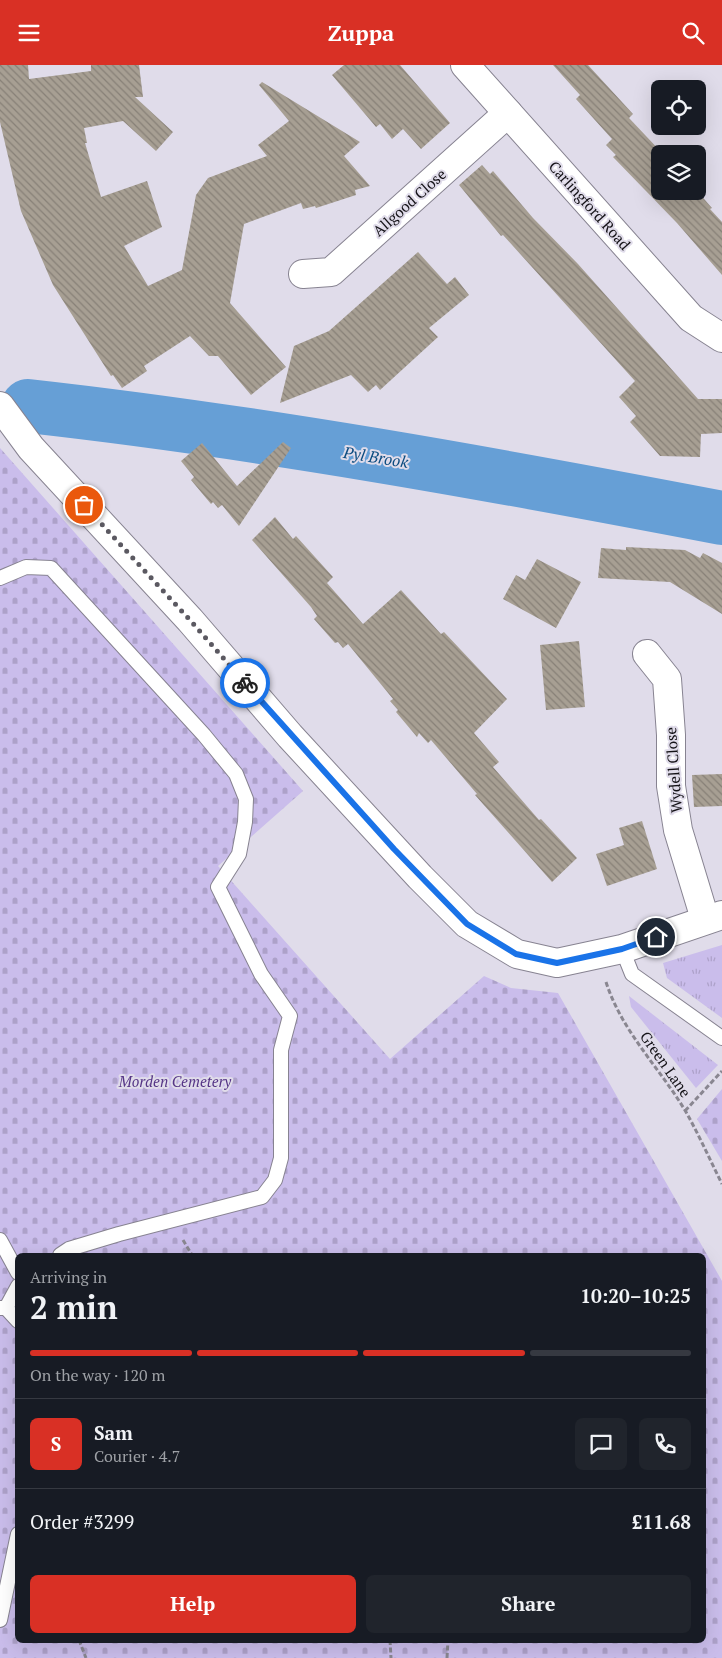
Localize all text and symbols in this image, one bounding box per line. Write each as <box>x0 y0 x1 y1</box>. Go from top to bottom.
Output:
text: Zuppa <box>328 18 394 47</box>
icon: menu <box>15 19 43 47</box>
icon: search <box>679 19 707 47</box>
map controls <box>651 80 706 200</box>
button: locate <box>651 80 706 135</box>
button: layers <box>651 145 706 200</box>
street label: Carlingford Road <box>545 156 635 254</box>
street label: Allgood Close <box>368 164 450 240</box>
water label: Pyl Brook <box>341 441 410 473</box>
pin <box>63 484 105 526</box>
icon: bag <box>70 491 98 519</box>
courier <box>220 658 270 708</box>
icon: bike <box>231 669 259 697</box>
street label: Wydell Close <box>660 726 686 814</box>
pin <box>635 916 677 958</box>
icon: home <box>642 923 670 951</box>
street label: Green Lane <box>636 1027 696 1101</box>
park label: Morden Cemetery <box>118 1071 232 1091</box>
text: Arriving in <box>30 1266 107 1288</box>
text: 10:20–10:25 <box>580 1283 691 1308</box>
text: 2 min <box>30 1286 118 1328</box>
text: On the way · 120 m <box>30 1364 165 1386</box>
button: chat <box>575 1418 627 1470</box>
button: phone <box>639 1418 691 1470</box>
text: Sam <box>94 1420 133 1445</box>
text: S <box>51 1431 61 1456</box>
text: Courier · 4.7 <box>94 1445 180 1467</box>
text: Order #3299 <box>30 1509 134 1534</box>
text: £11.68 <box>632 1509 691 1534</box>
button: Help <box>30 1575 356 1633</box>
button: Share <box>366 1575 691 1633</box>

